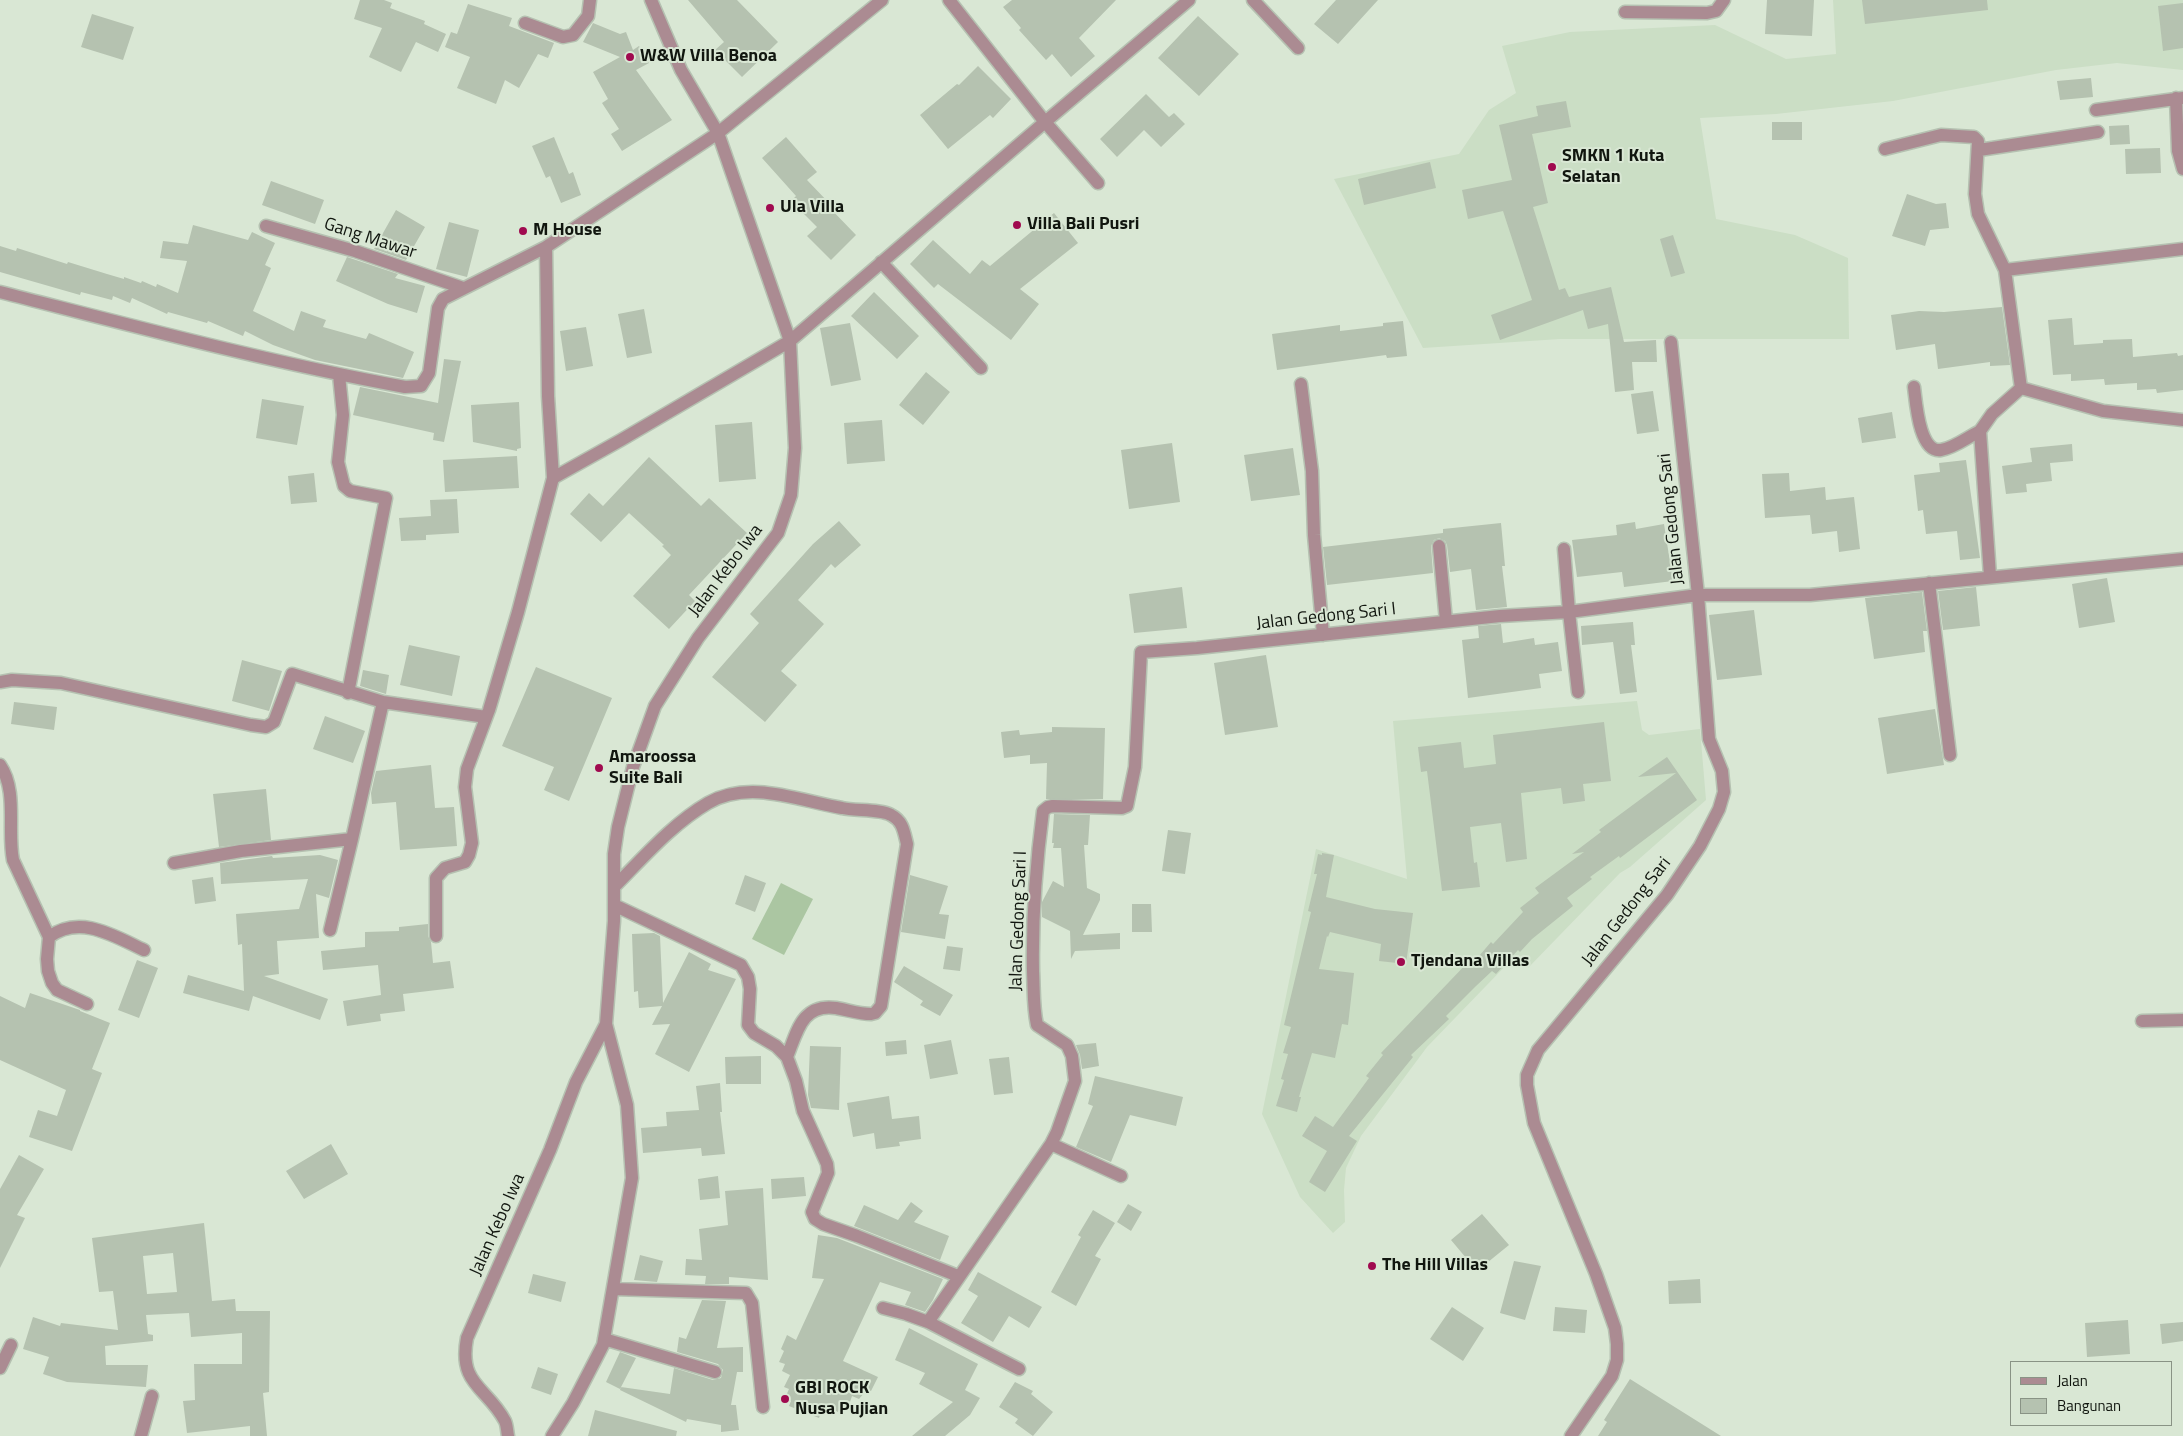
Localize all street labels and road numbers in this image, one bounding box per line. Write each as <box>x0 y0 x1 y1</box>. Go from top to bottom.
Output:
street label: Gang Mawar <box>321 214 419 264</box>
street label: Jalan Gedong Sari <box>1654 452 1690 586</box>
street label: Jalan Kebo Iwa <box>684 521 768 621</box>
street label: Jalan Gedong Sari I <box>1255 599 1397 635</box>
street label: Jalan Gedong Sari I <box>1006 850 1032 992</box>
street label: Jalan Gedong Sari <box>1578 853 1676 971</box>
street label: Jalan Kebo Iwa <box>466 1170 530 1280</box>

